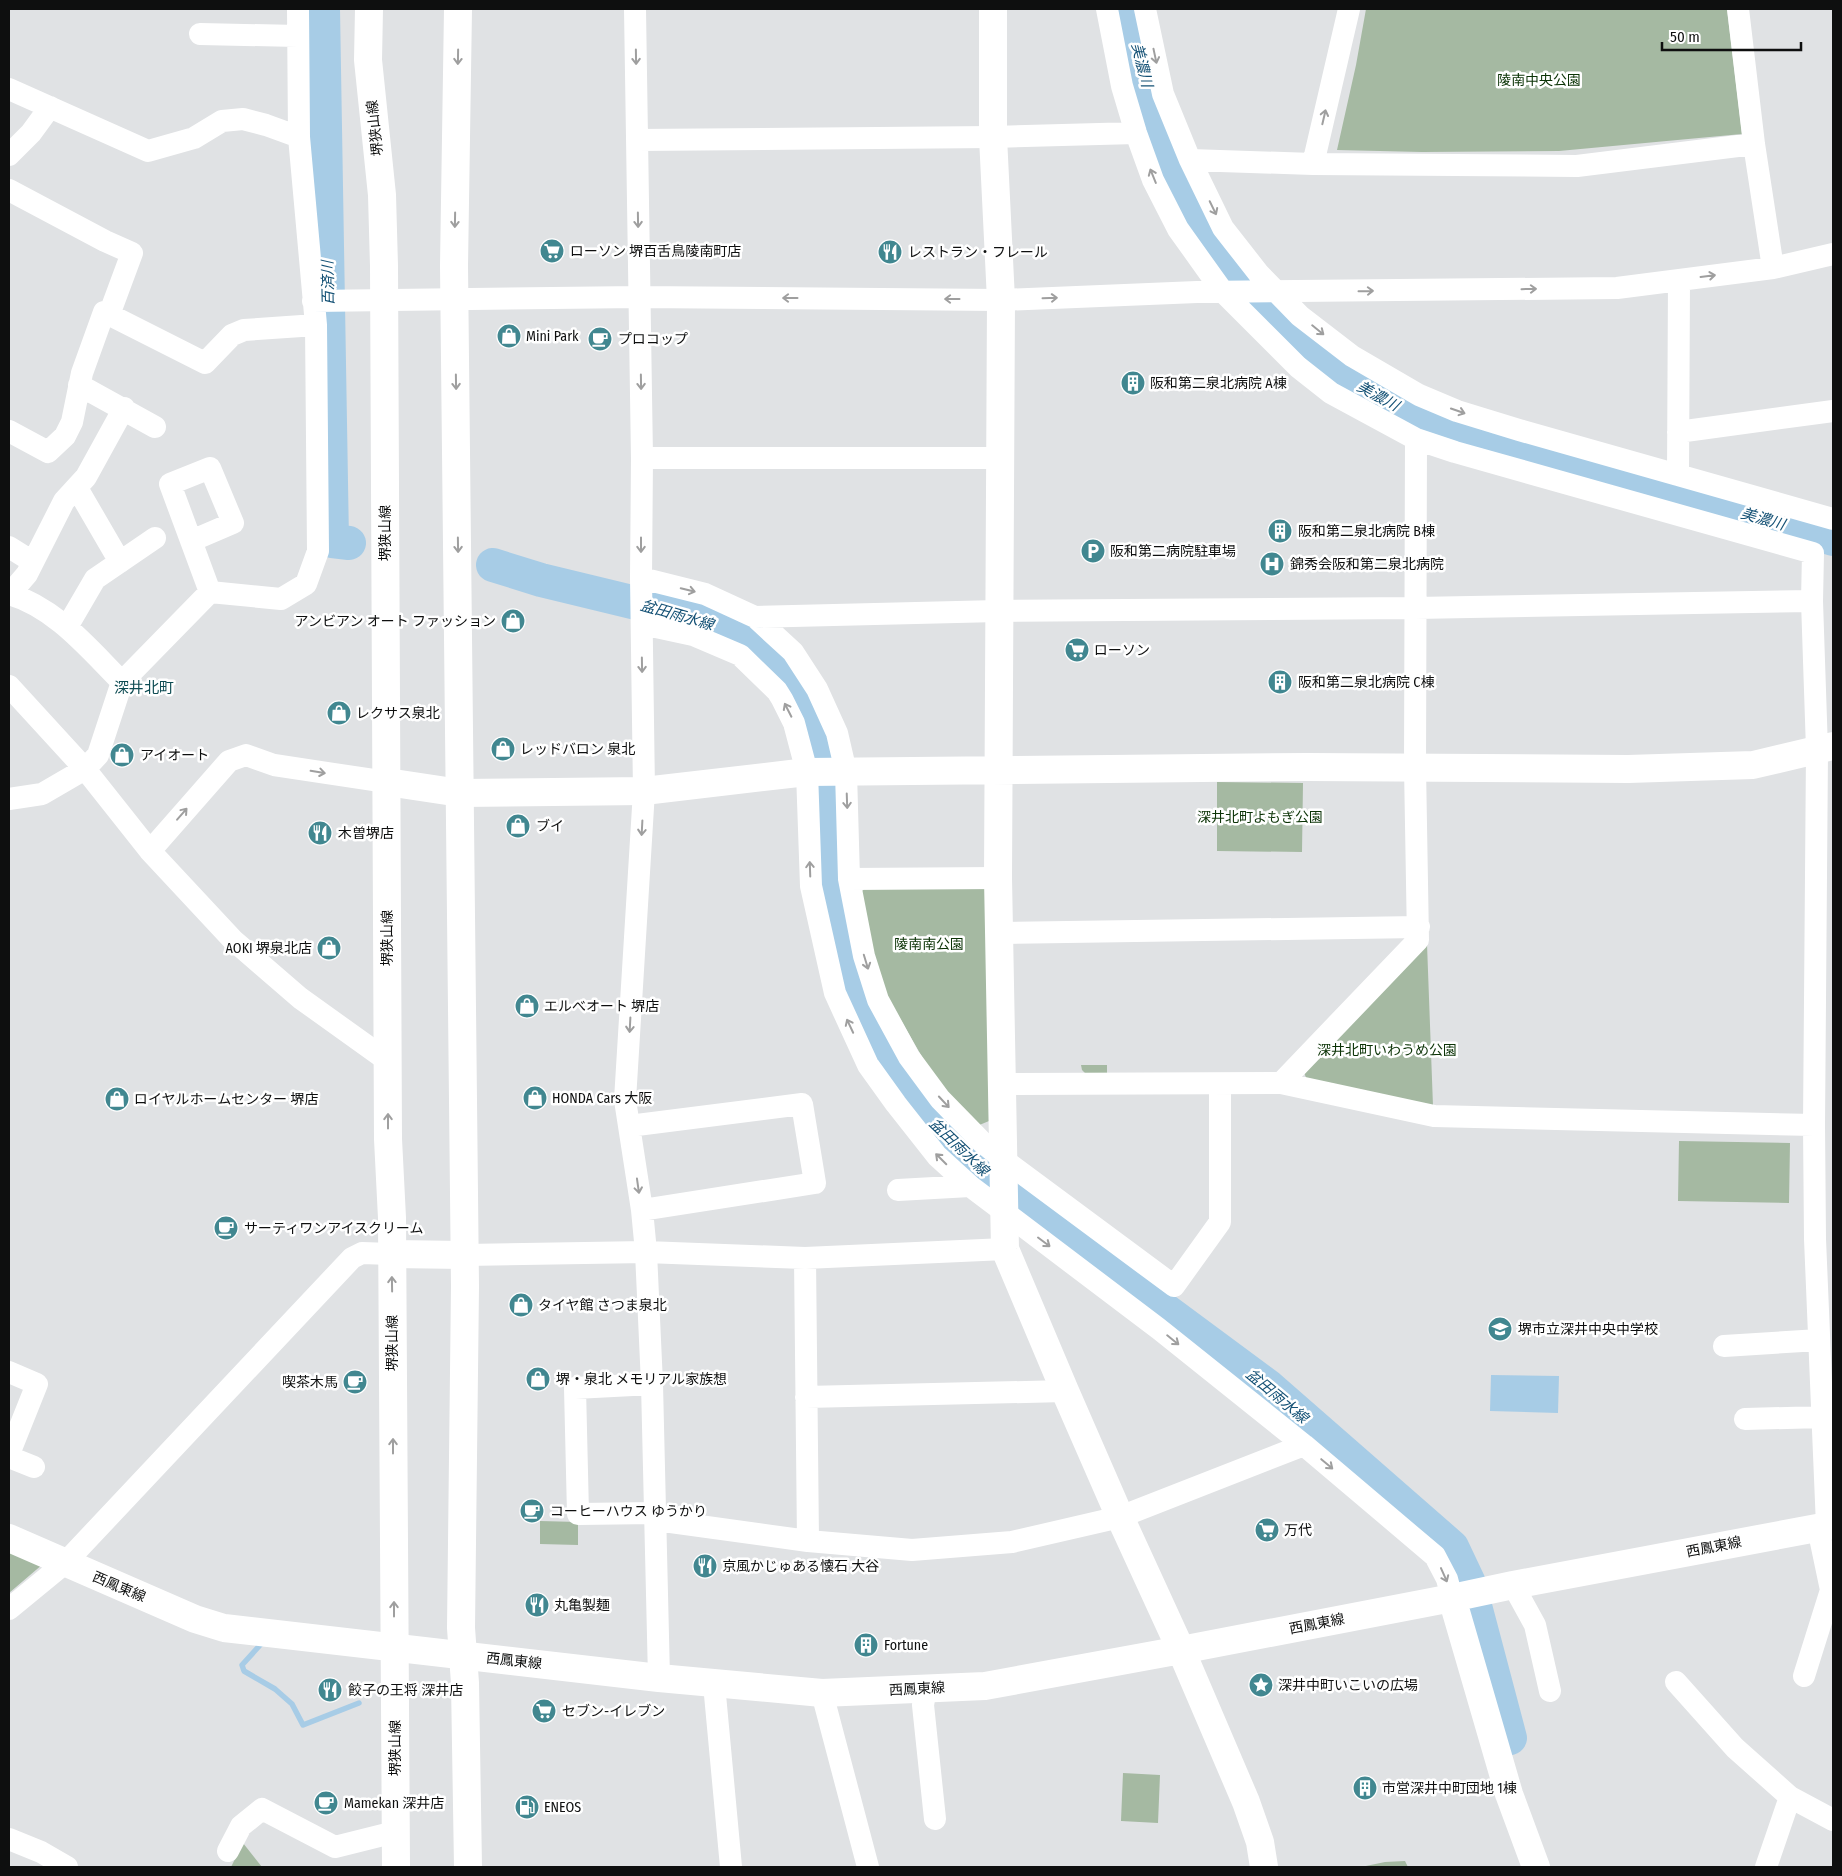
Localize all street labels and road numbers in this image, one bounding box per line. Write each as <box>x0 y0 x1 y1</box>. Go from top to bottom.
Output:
street label: 堺狭山線 <box>364 99 386 157</box>
street label: 堺狭山線 <box>377 505 394 561</box>
street label: 堺狭山線 <box>379 910 396 966</box>
street label: 堺狭山線 <box>384 1315 401 1371</box>
street label: 西鳳東線 <box>1685 1533 1743 1561</box>
street label: 西鳳東線 <box>90 1568 148 1606</box>
street label: 西鳳東線 <box>1288 1610 1346 1638</box>
street label: 西鳳東線 <box>485 1650 543 1672</box>
street label: 西鳳東線 <box>889 1679 945 1699</box>
street label: 堺狭山線 <box>387 1720 404 1776</box>

